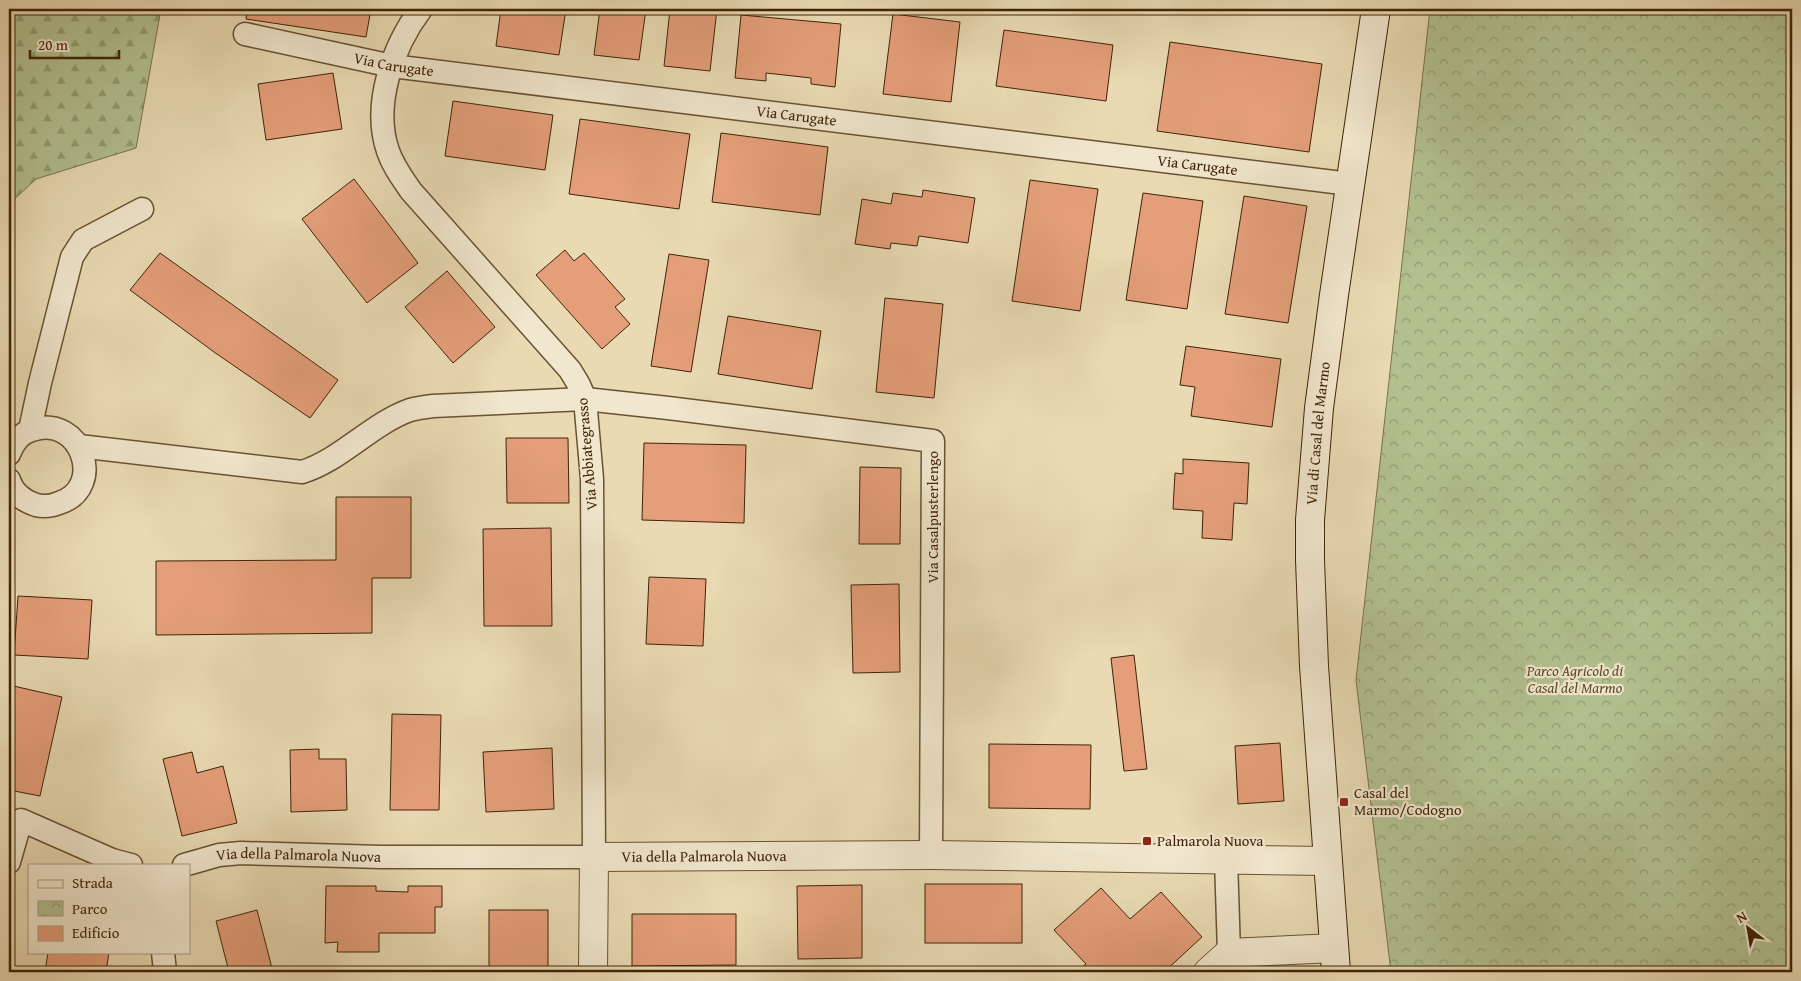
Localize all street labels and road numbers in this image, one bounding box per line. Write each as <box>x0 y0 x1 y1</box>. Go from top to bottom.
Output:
street label: Via Carugate <box>352 47 435 81</box>
street label: Via Carugate <box>755 100 838 131</box>
street label: Via Carugate <box>1156 149 1239 180</box>
street label: Via di Casal del Marmo <box>1300 360 1335 506</box>
street label: Via Abbiategrasso <box>571 397 602 511</box>
street label: Via Casalpusterlengo <box>922 450 943 583</box>
street label: Via della Palmarola Nuova <box>215 842 381 867</box>
street label: Via della Palmarola Nuova <box>621 845 787 867</box>

